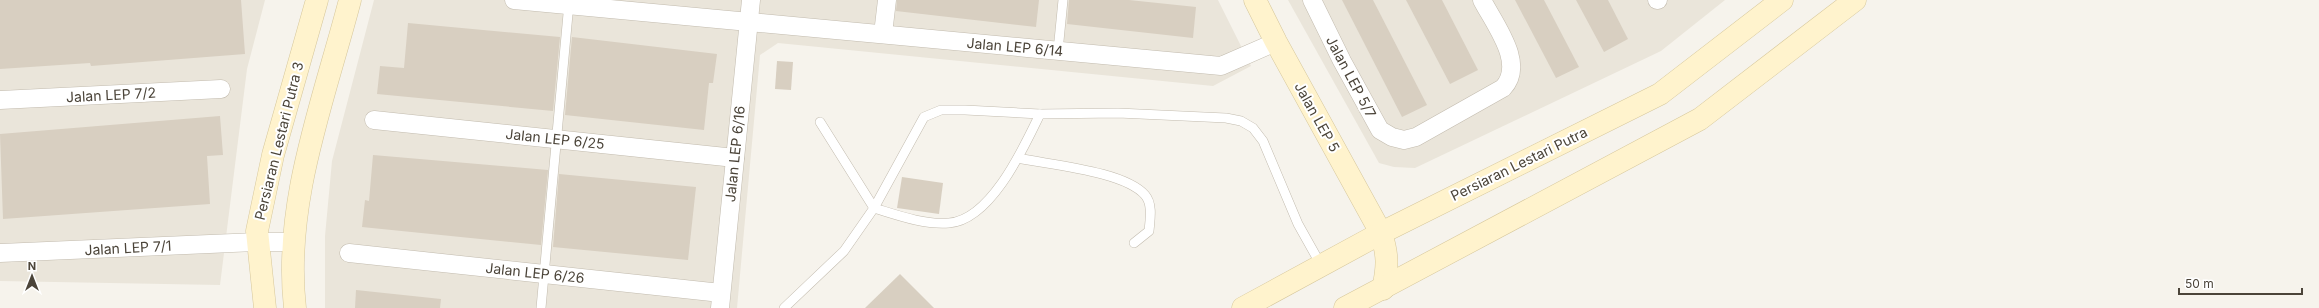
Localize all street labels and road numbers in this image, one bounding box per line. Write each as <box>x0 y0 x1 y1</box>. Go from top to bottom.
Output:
street label: Jalan LEP 5/7 <box>1323 33 1380 121</box>
street label: Jalan LEP 6/14 <box>966 34 1064 59</box>
street label: Persiaran Lestari Putra 3 <box>251 60 306 222</box>
street label: Jalan LEP 5 <box>1291 79 1344 155</box>
street label: Jalan LEP 7/2 <box>66 84 156 105</box>
street label: Jalan LEP 6/16 <box>721 105 748 203</box>
street label: Persiaran Lestari Putra <box>1448 123 1590 204</box>
street label: Jalan LEP 6/25 <box>505 125 605 152</box>
street label: Jalan LEP 7/1 <box>84 237 172 258</box>
street label: Jalan LEP 6/26 <box>485 259 585 286</box>

